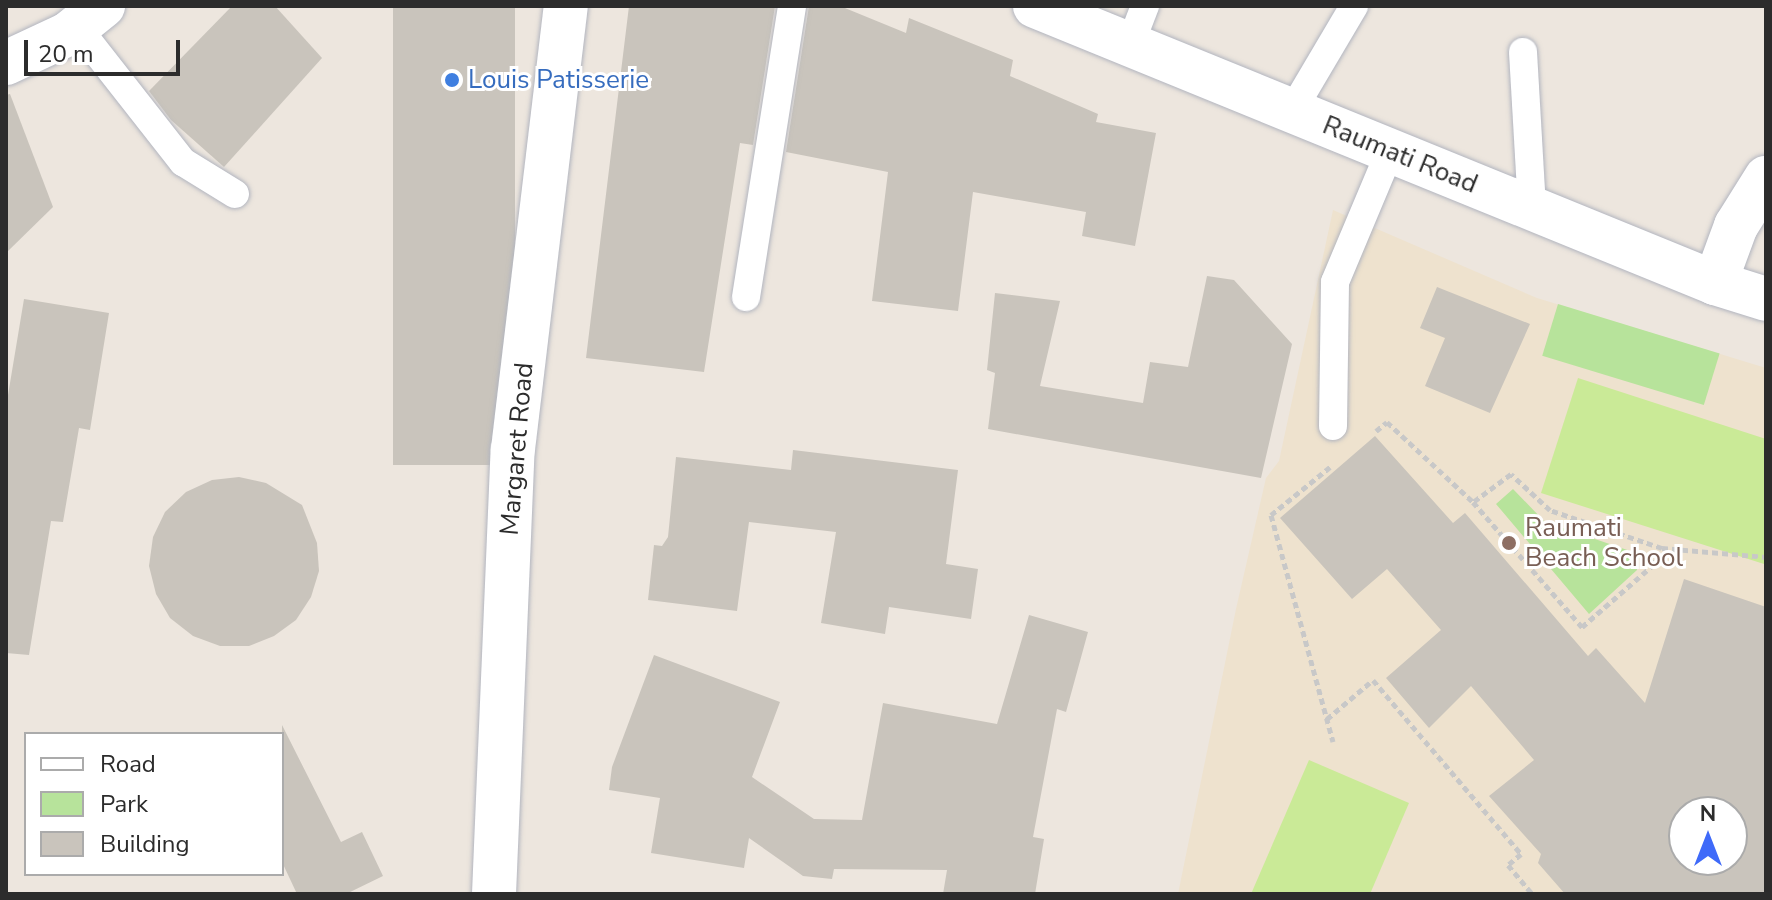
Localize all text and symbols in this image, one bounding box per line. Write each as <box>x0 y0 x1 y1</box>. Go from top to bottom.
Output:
scale bar <box>28 24 184 74</box>
text: 20 m <box>38 38 94 70</box>
place label: Louis Patisserie <box>468 64 649 96</box>
marker: Louis Patisserie <box>443 71 461 89</box>
street label: Raumati Road <box>1318 110 1482 200</box>
street label: Margaret Road <box>494 361 540 537</box>
place label: Raumati Beach School <box>1525 512 1683 574</box>
marker: Raumati Beach School <box>1500 534 1518 552</box>
legend <box>24 732 284 876</box>
text: Road <box>100 748 156 780</box>
text: Park <box>100 788 148 820</box>
north arrow <box>1668 796 1748 876</box>
text: N <box>1700 799 1716 829</box>
text: Building <box>100 828 190 860</box>

